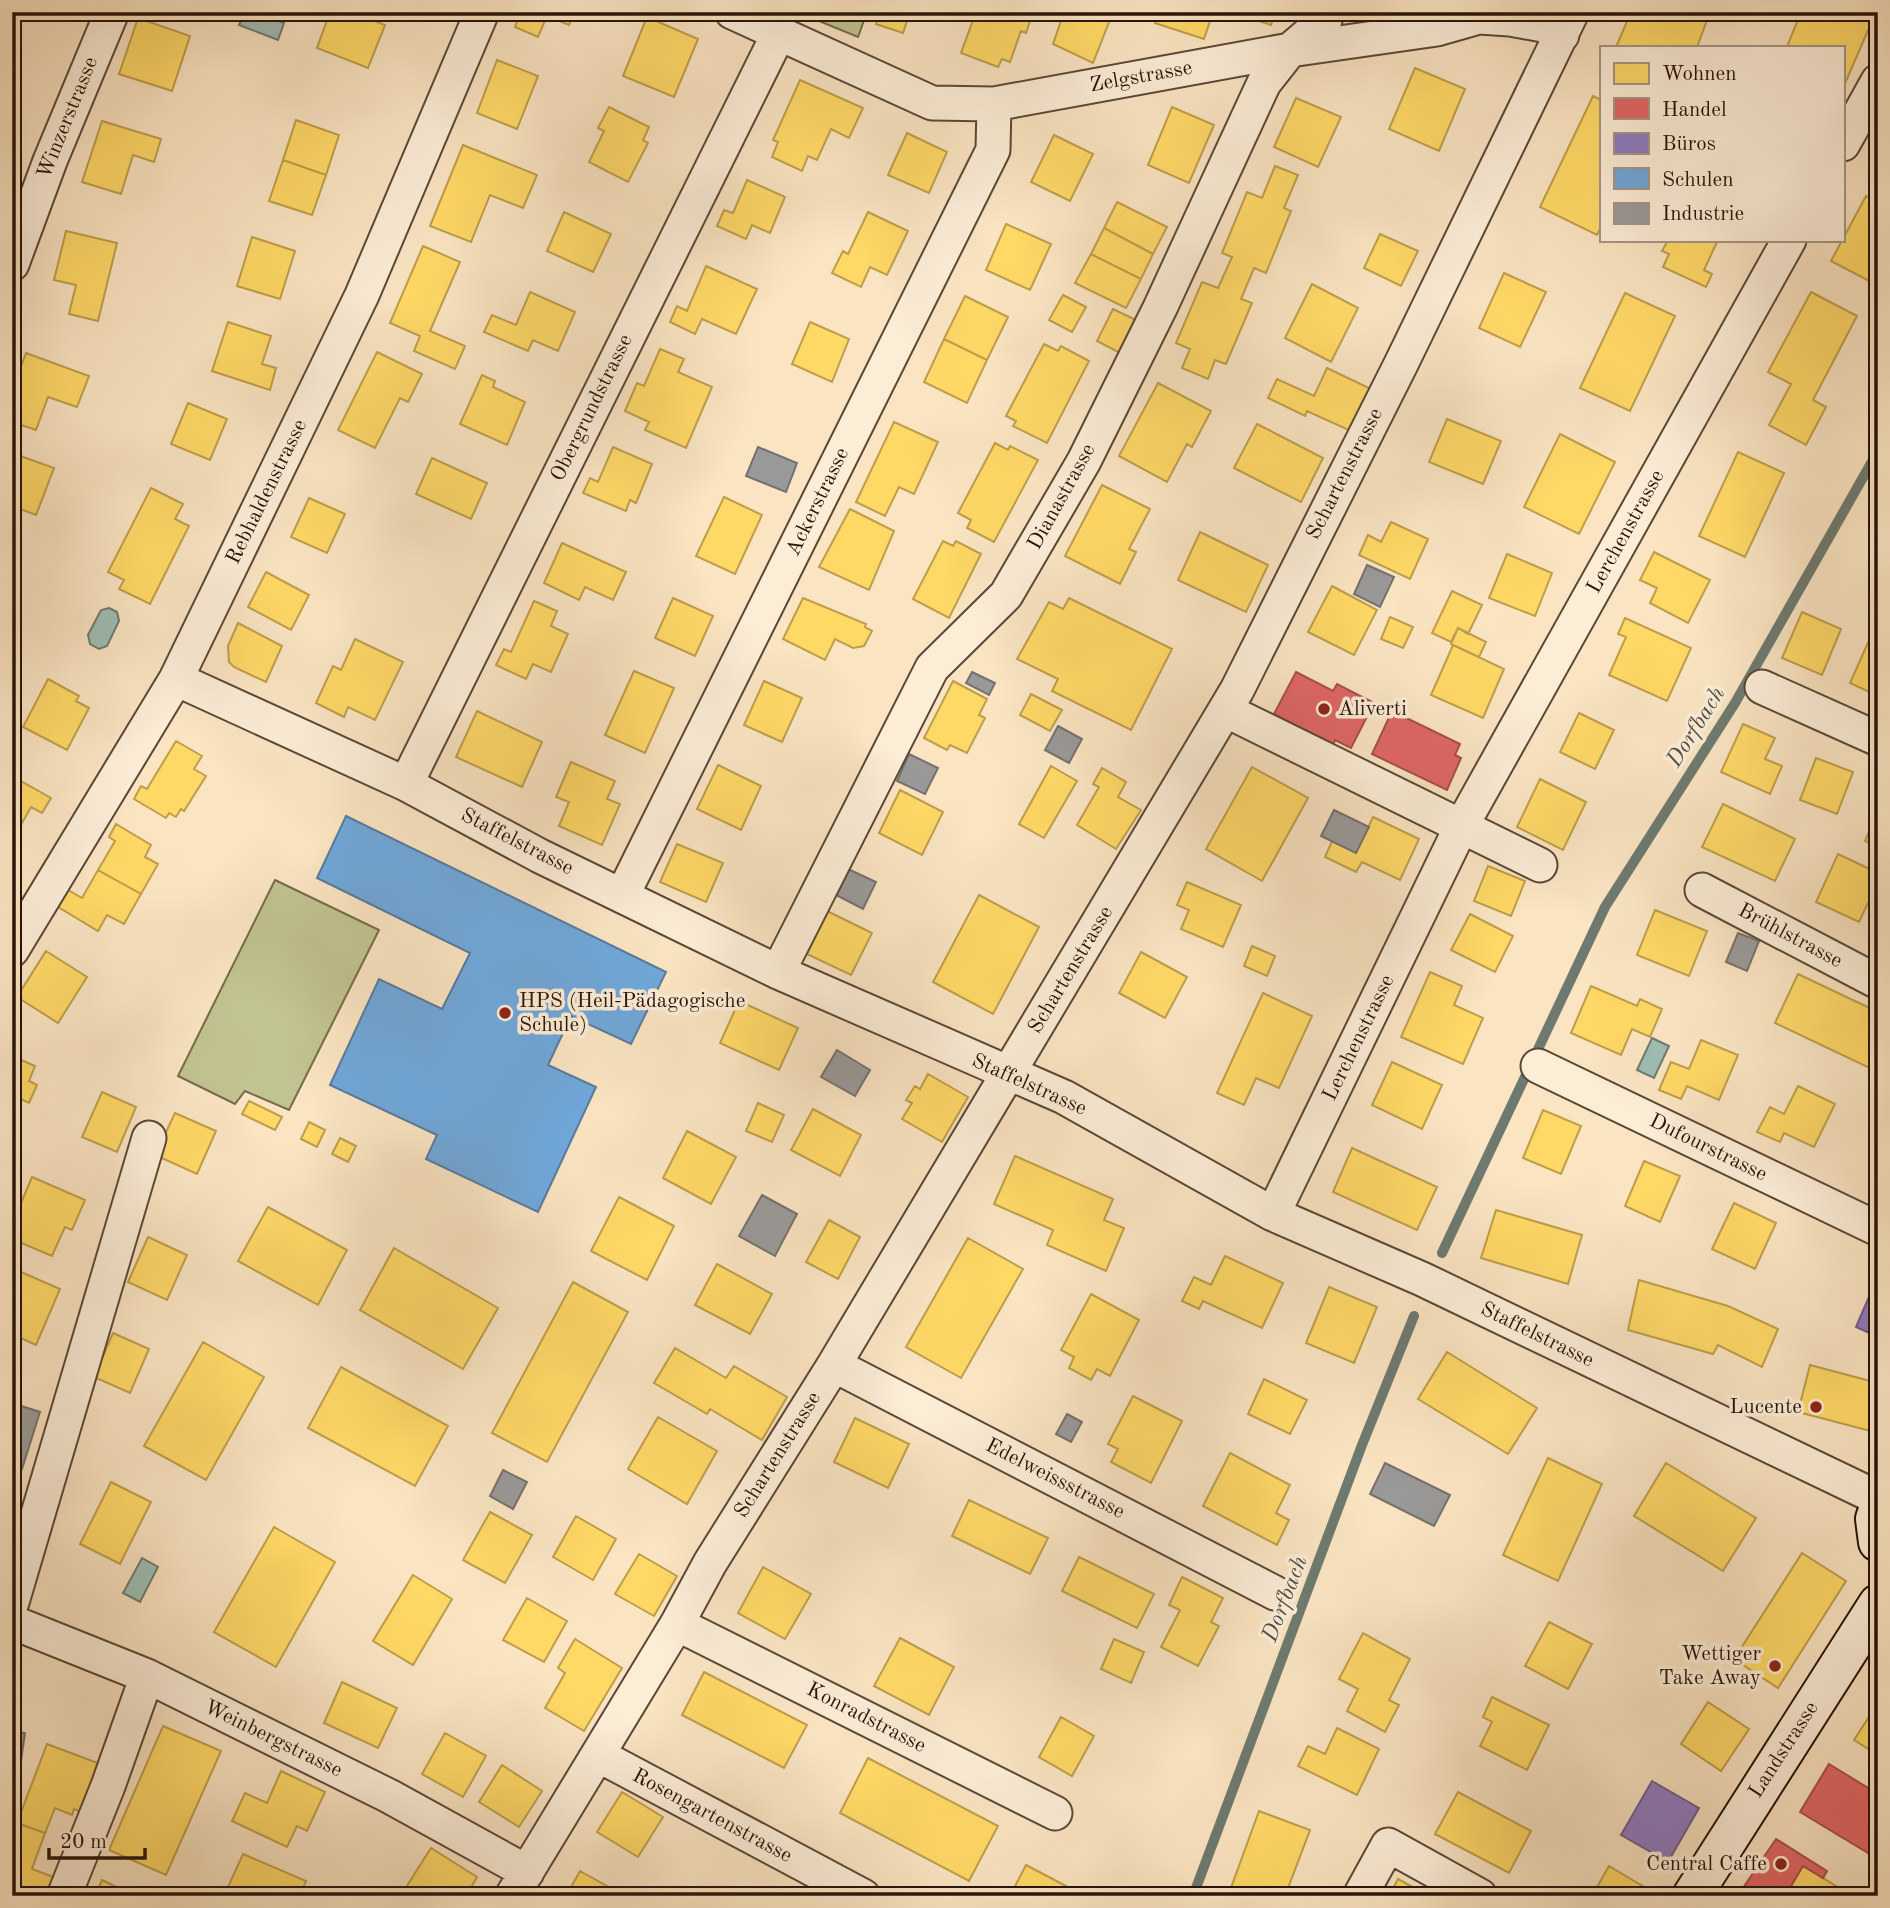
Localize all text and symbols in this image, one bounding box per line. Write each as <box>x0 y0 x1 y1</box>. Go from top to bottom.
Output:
legend <box>1600 46 1844 242</box>
street label: Winzerstrasse <box>34 54 102 182</box>
street label: Zelgstrasse <box>1088 58 1194 96</box>
text: Wohnen <box>1662 64 1737 85</box>
text: Handel <box>1662 100 1727 121</box>
text: Büros <box>1662 134 1716 155</box>
text: Schulen <box>1662 170 1733 191</box>
text: Industrie <box>1662 204 1744 225</box>
street label: Obergrundstrasse <box>547 331 637 485</box>
street label: Schartenstrasse <box>1303 405 1387 543</box>
street label: Rebhaldenstrasse <box>223 416 311 568</box>
street label: Dianastrasse <box>1024 441 1100 553</box>
street label: Ackerstrasse <box>783 444 853 560</box>
street label: Lerchenstrasse <box>1584 467 1668 597</box>
water label: Dorfbach <box>1662 683 1731 773</box>
place label: Aliverti <box>1338 699 1407 720</box>
marker: Aliverti <box>1316 701 1332 717</box>
street label: Staffelstrasse <box>457 805 577 879</box>
street label: Brühlstrasse <box>1734 900 1846 972</box>
street label: Schartenstrasse <box>1025 903 1117 1037</box>
street label: Lerchenstrasse <box>1319 972 1399 1104</box>
place label: HPS (Heil-Pädagogische Schule) <box>519 991 745 1036</box>
marker: HPS (Heil-Pädagogische Schule) <box>497 1005 513 1021</box>
street label: Staffelstrasse <box>968 1050 1090 1120</box>
street label: Dufourstrasse <box>1646 1110 1770 1186</box>
street label: Staffelstrasse <box>1477 1299 1597 1371</box>
street label: Schartenstrasse <box>731 1388 825 1522</box>
place label: Lucente <box>1730 1397 1802 1418</box>
marker: Lucente <box>1808 1399 1824 1415</box>
street label: Edelweissstrasse <box>982 1435 1128 1523</box>
water label: Dorfbach <box>1258 1553 1313 1646</box>
place label: Wettiger Take Away <box>1659 1644 1761 1689</box>
marker: Wettiger Take Away <box>1767 1658 1783 1674</box>
street label: Konradstrasse <box>803 1679 929 1757</box>
street label: Weinbergstrasse <box>201 1697 345 1781</box>
street label: Landstrasse <box>1745 1698 1823 1802</box>
street label: Rosengartenstrasse <box>629 1765 795 1867</box>
scale bar <box>49 1817 145 1861</box>
text: 20 m <box>60 1832 107 1853</box>
place label: Central Caffe <box>1646 1854 1767 1875</box>
marker: Central Caffe <box>1773 1856 1789 1872</box>

